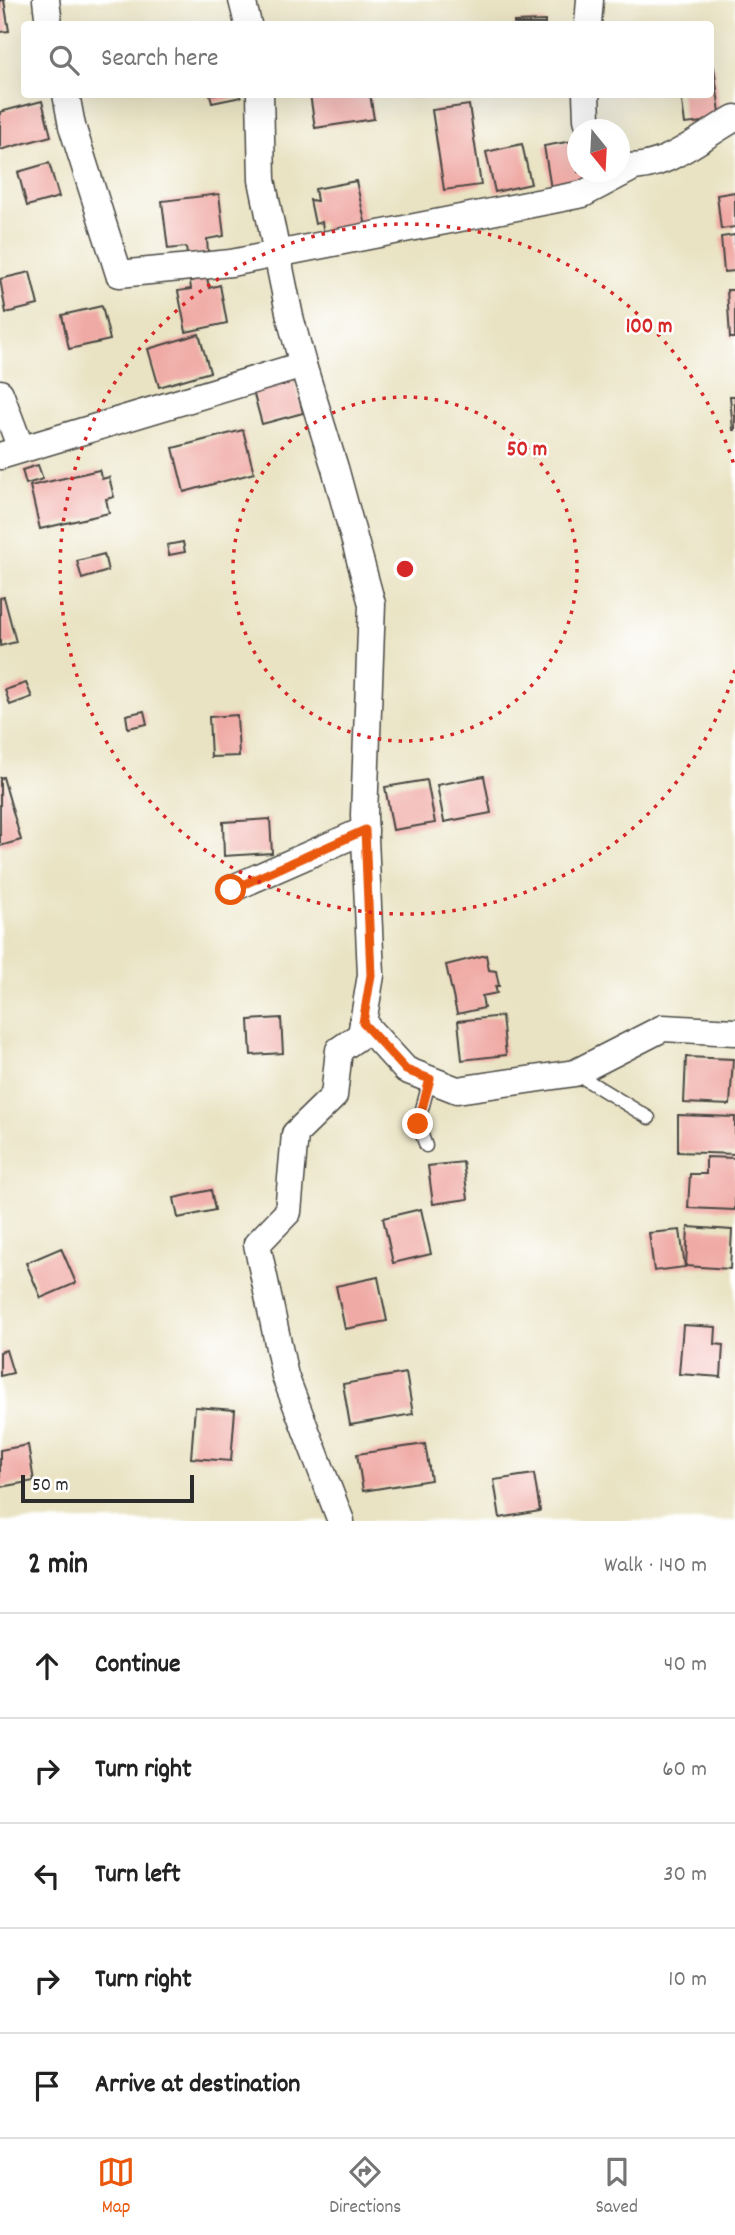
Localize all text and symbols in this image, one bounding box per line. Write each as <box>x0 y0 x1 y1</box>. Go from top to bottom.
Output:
search box <box>21 21 714 98</box>
icon: search <box>45 41 83 79</box>
text: Search here <box>101 41 219 78</box>
north arrow <box>567 119 630 182</box>
text: 100 m <box>626 313 672 343</box>
text: 50 m <box>507 436 547 466</box>
centre of rings <box>393 557 417 581</box>
route start <box>215 874 246 905</box>
route end <box>402 1108 433 1139</box>
scale bar <box>21 1472 194 1504</box>
text: 50 m <box>32 1473 69 1500</box>
text: 2 min <box>28 1545 88 1588</box>
text: Walk · 140 m <box>604 1550 707 1583</box>
icon: ahead <box>28 1647 66 1685</box>
text: Continue <box>95 1647 180 1684</box>
text: 40 m <box>664 1649 707 1682</box>
icon: right <box>28 1752 66 1790</box>
text: Turn right <box>95 1752 192 1789</box>
text: 60 m <box>662 1754 707 1787</box>
icon: left <box>28 1857 66 1895</box>
text: Turn left <box>95 1857 181 1894</box>
text: 30 m <box>663 1859 707 1892</box>
icon: right <box>28 1962 66 2000</box>
text: Turn right <box>95 1962 192 1999</box>
text: 10 m <box>668 1964 707 1997</box>
icon: arrive <box>28 2067 66 2105</box>
text: Arrive at destination <box>95 2067 300 2104</box>
tab: Map <box>97 2153 135 2222</box>
tab: Directions <box>329 2153 401 2222</box>
tab: Saved <box>595 2153 638 2222</box>

